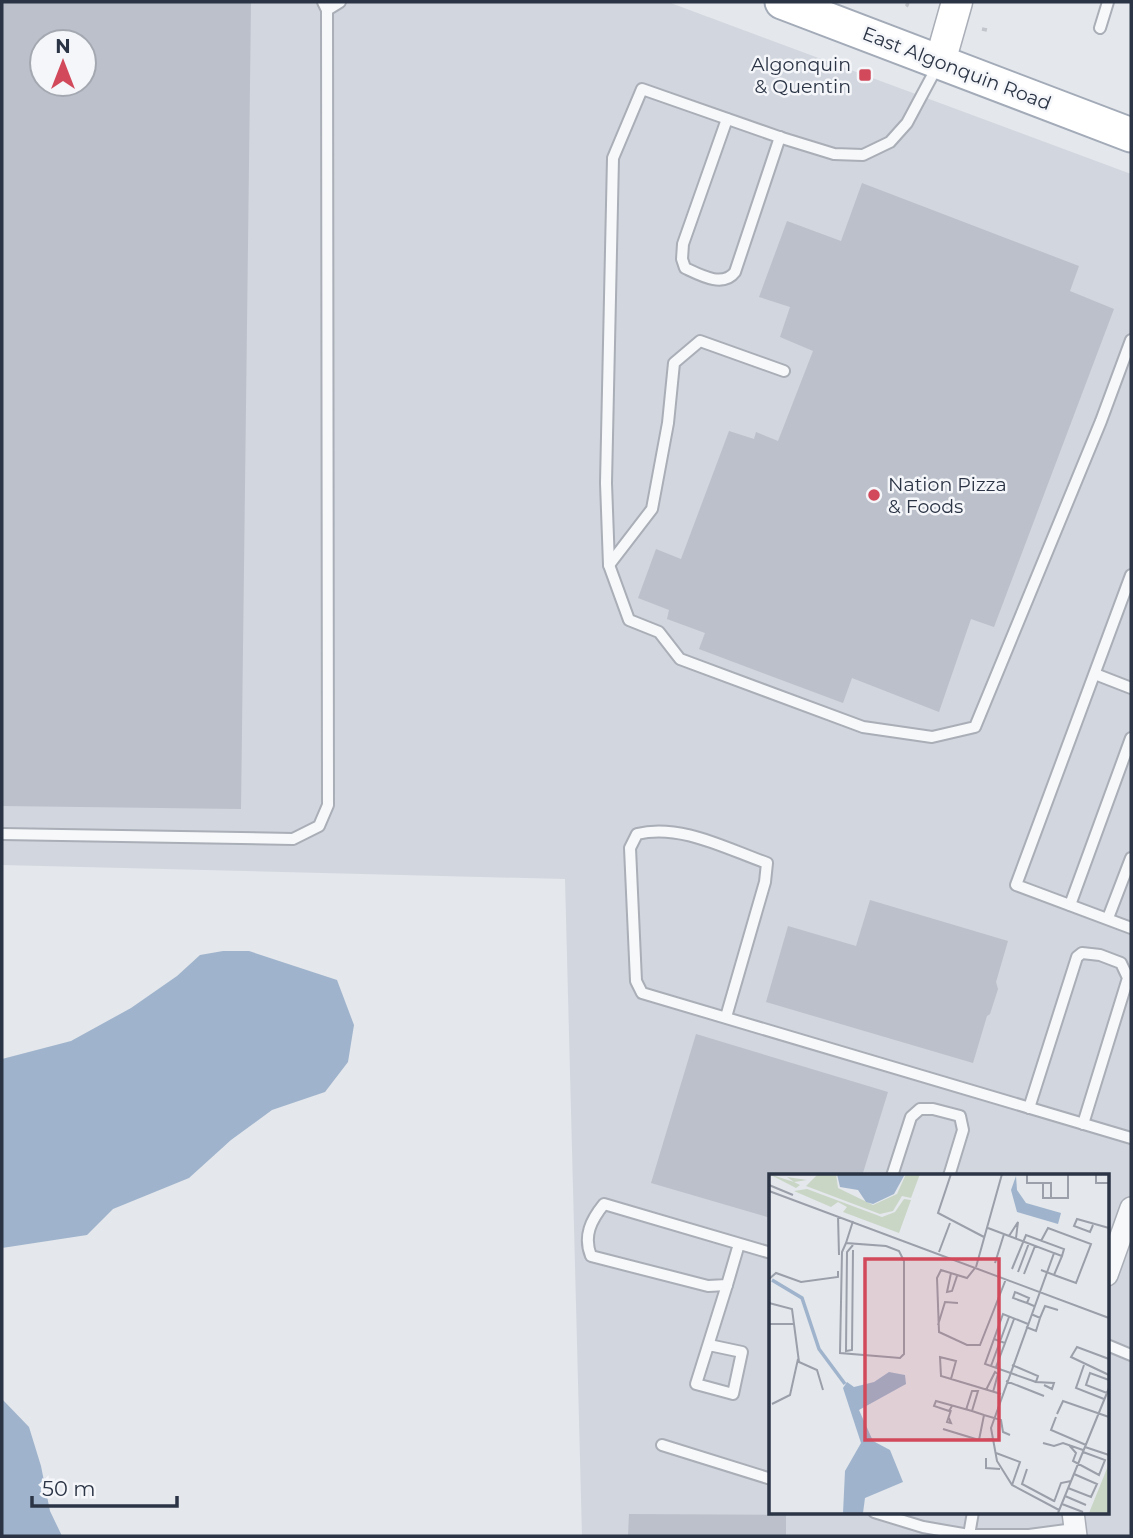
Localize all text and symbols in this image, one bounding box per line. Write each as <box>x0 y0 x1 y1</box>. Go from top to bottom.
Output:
street label: East Algonquin Road <box>859 22 1055 115</box>
north arrow <box>28 28 98 98</box>
text: N <box>55 35 71 58</box>
place label: Algonquin & Quentin <box>751 53 851 98</box>
marker: Algonquin & Quentin <box>857 67 873 83</box>
place label: Nation Pizza & Foods <box>888 473 1007 518</box>
marker: Nation Pizza & Foods <box>866 487 882 503</box>
inset map <box>769 1174 1108 1514</box>
scale bar <box>32 1464 177 1508</box>
text: 50 m <box>42 1476 96 1501</box>

